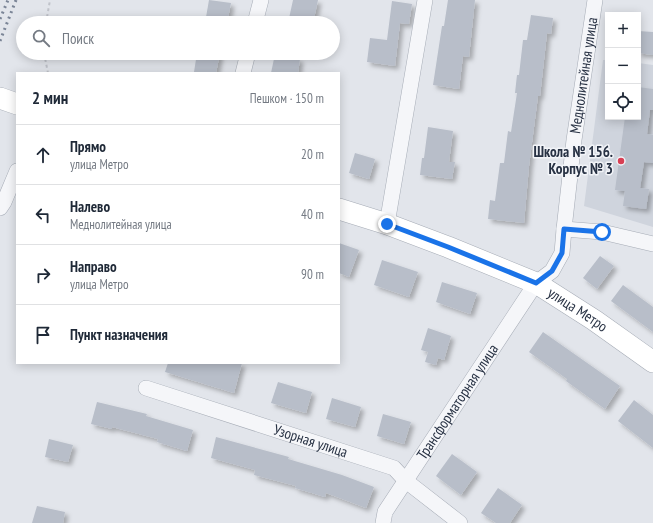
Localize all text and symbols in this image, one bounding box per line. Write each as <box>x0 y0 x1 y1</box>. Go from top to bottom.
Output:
map controls <box>605 12 641 120</box>
button: + <box>605 12 641 48</box>
search box <box>16 16 340 60</box>
street label: Меднолитейная улица <box>565 16 601 135</box>
icon: search <box>30 27 52 49</box>
text: Поиск <box>62 29 94 48</box>
button: − <box>605 48 641 84</box>
button: locate <box>605 84 641 120</box>
text: 2 мин <box>32 87 68 109</box>
text: Пешком · 150 m <box>250 90 324 107</box>
text: Прямо <box>70 137 106 156</box>
place label: Школа № 156. Корпус № 3 <box>533 142 613 178</box>
icon: ahead <box>32 144 54 166</box>
text: 20 m <box>301 146 324 163</box>
text: улица Метро <box>70 156 129 173</box>
marker: Школа № 156. Корпус № 3 <box>616 156 626 166</box>
text: Налево <box>70 197 110 216</box>
icon: left <box>32 204 54 226</box>
text: 40 m <box>301 206 324 223</box>
route end <box>378 215 396 233</box>
text: Меднолитейная улица <box>70 216 172 233</box>
route start <box>593 223 611 241</box>
text: Направо <box>70 257 117 276</box>
icon: right <box>32 264 54 286</box>
text: 90 m <box>301 266 324 283</box>
text: улица Метро <box>70 276 129 293</box>
street label: улица Метро <box>544 283 612 336</box>
icon: arrive <box>32 324 54 346</box>
text: Пункт назначения <box>70 325 168 344</box>
street label: Трансформаторная улица <box>412 340 502 463</box>
street label: Узорная улица <box>271 420 350 461</box>

